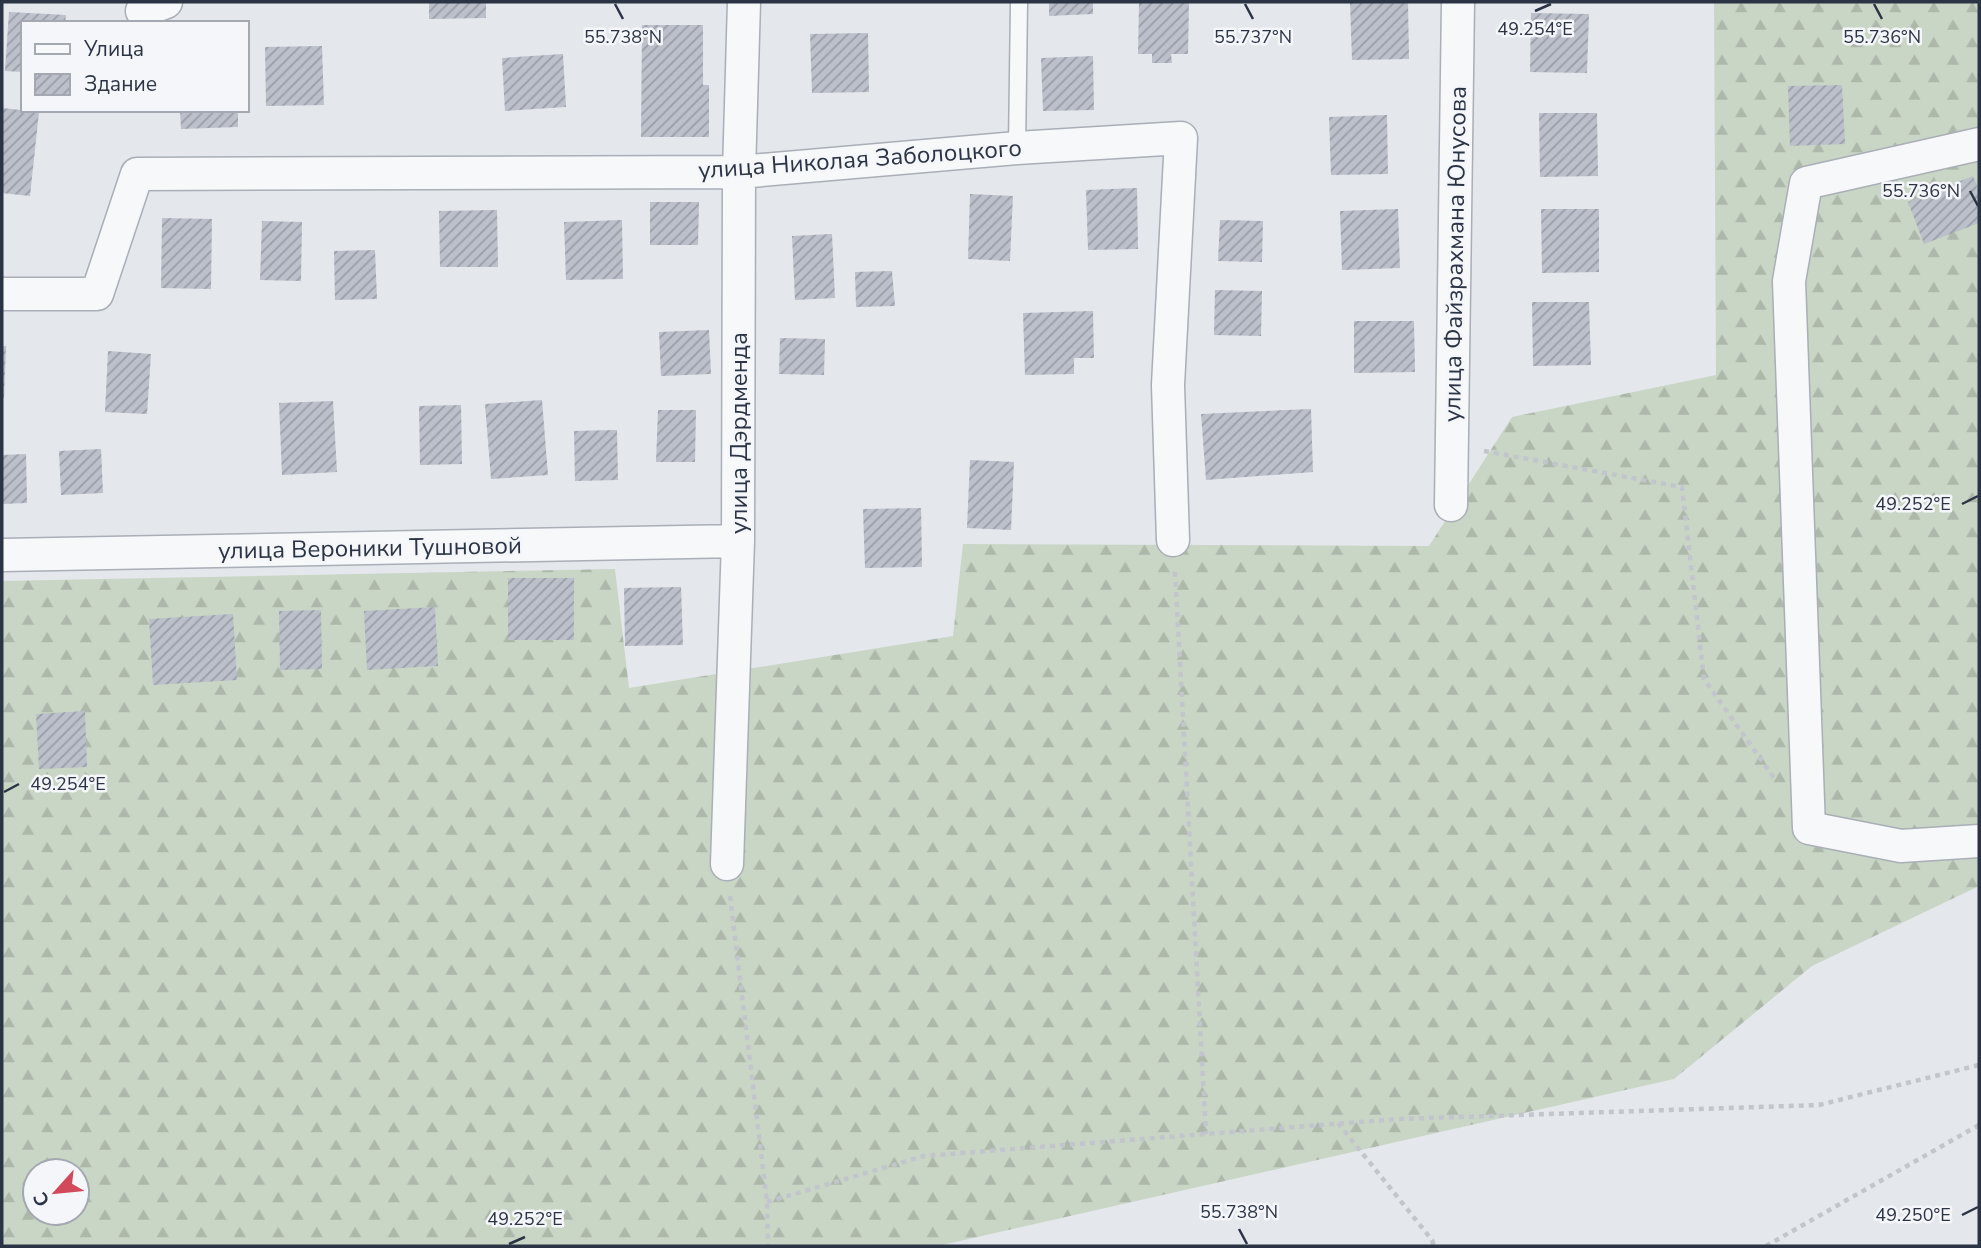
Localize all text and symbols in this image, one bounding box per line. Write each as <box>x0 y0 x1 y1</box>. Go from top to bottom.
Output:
text: 49.254°E <box>1497 17 1573 41</box>
legend <box>21 21 248 112</box>
text: 55.738°N <box>584 25 662 49</box>
text: 55.737°N <box>1214 25 1292 49</box>
text: 55.736°N <box>1843 25 1921 49</box>
text: Улица <box>83 35 144 63</box>
text: Здание <box>84 70 157 98</box>
street label: улица Файзрахмана Юнусова <box>1436 86 1474 422</box>
street label: улица Николая Заболоцкого <box>697 132 1023 186</box>
text: 55.736°N <box>1882 179 1960 203</box>
street label: улица Дэрдменда <box>723 332 755 534</box>
text: 49.252°E <box>1875 492 1951 516</box>
street label: улица Вероники Тушновой <box>218 529 522 567</box>
text: 49.254°E <box>30 772 106 796</box>
north arrow <box>21 1157 91 1227</box>
text: С <box>27 1188 56 1211</box>
text: 55.738°N <box>1200 1200 1278 1224</box>
text: 49.250°E <box>1875 1203 1951 1227</box>
text: 49.252°E <box>487 1207 563 1231</box>

